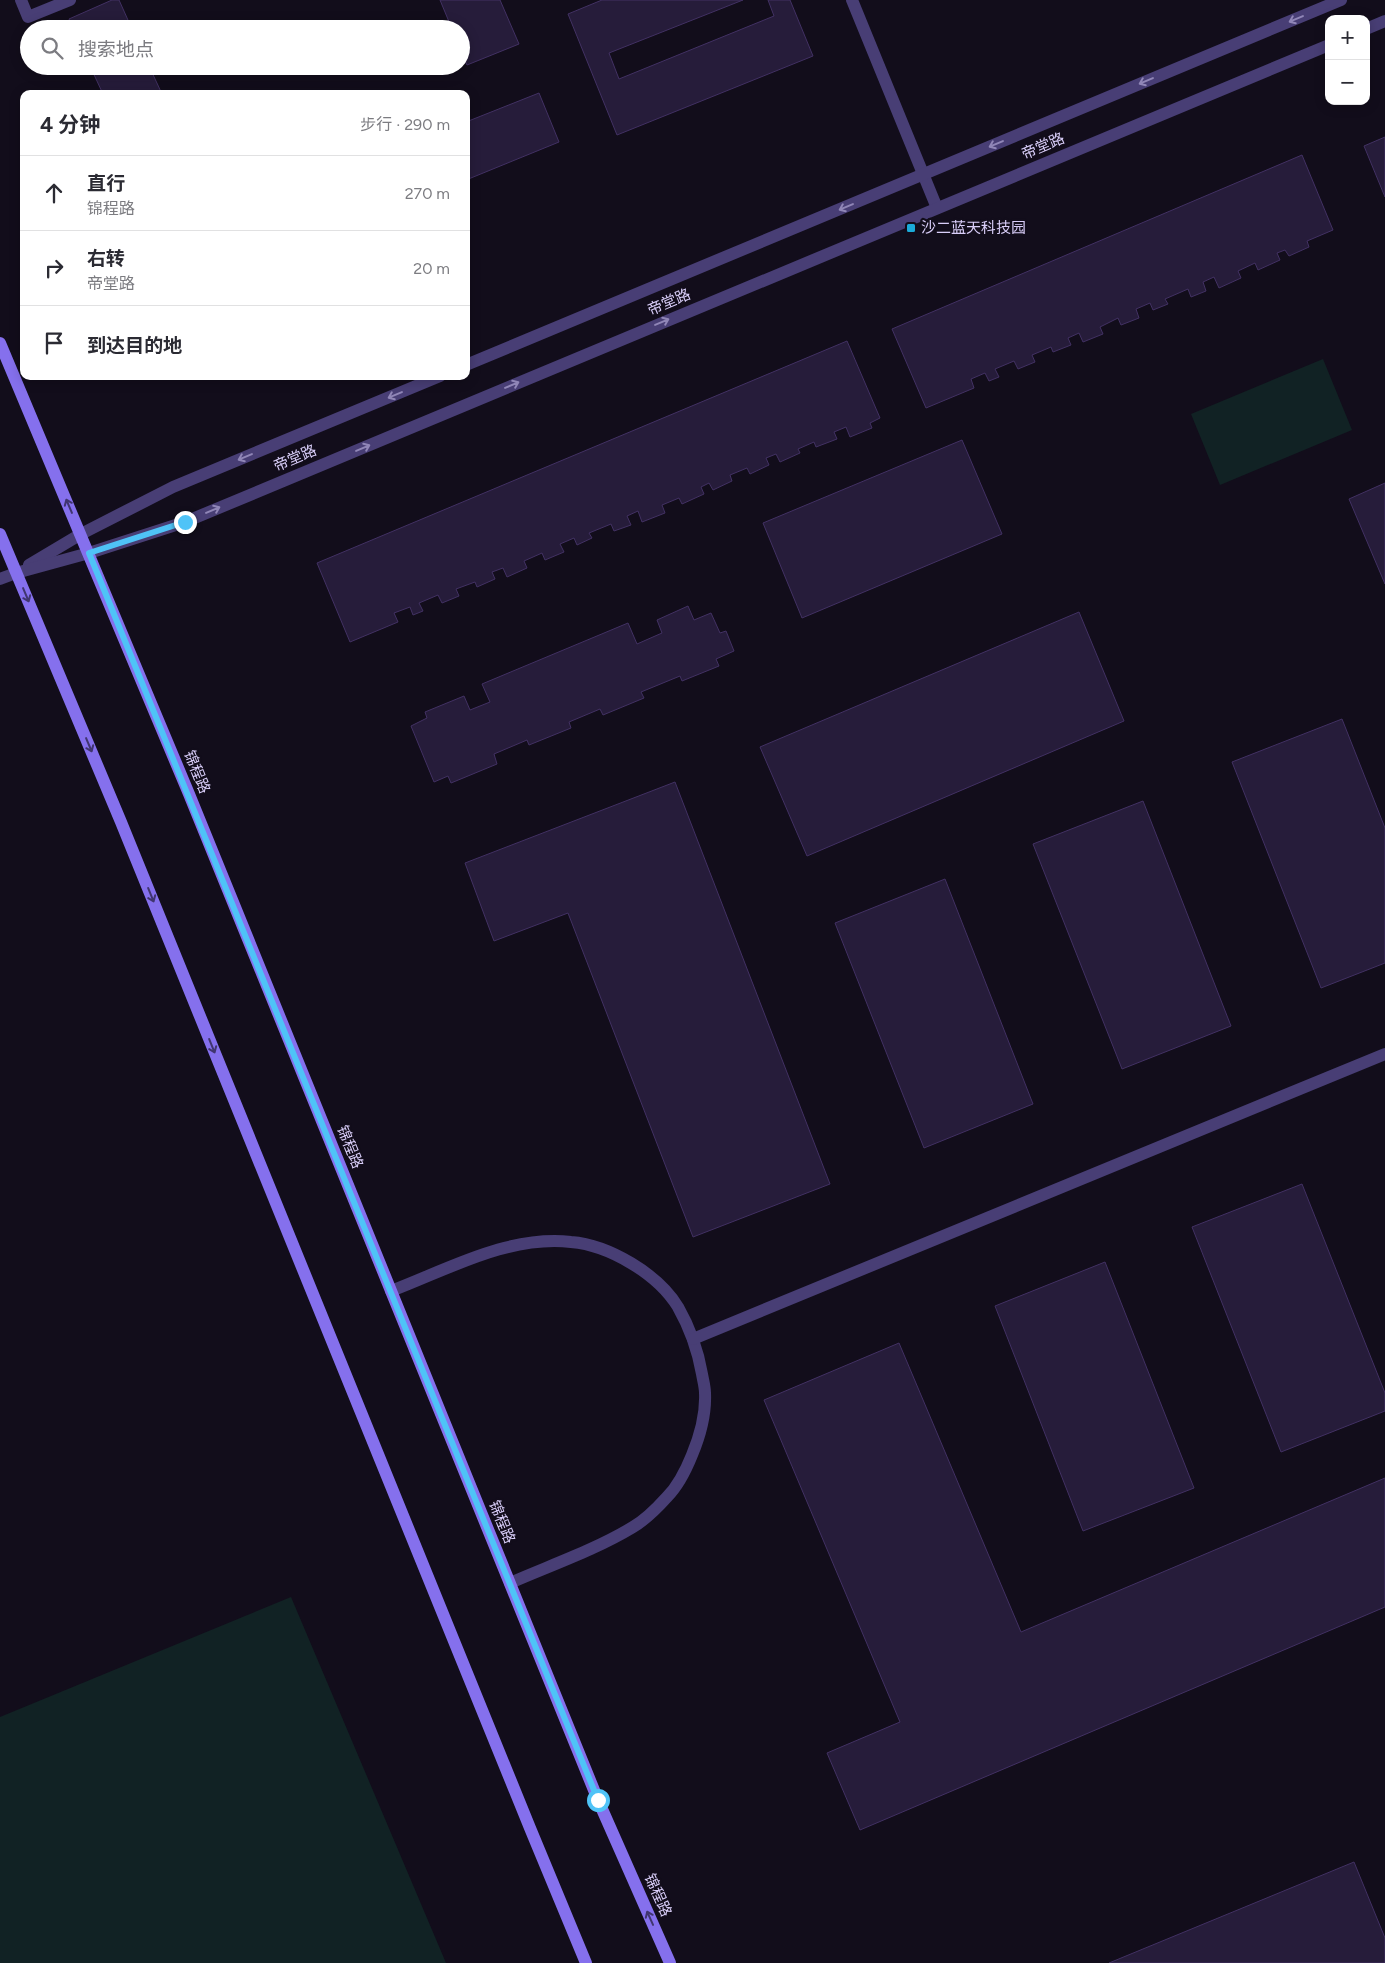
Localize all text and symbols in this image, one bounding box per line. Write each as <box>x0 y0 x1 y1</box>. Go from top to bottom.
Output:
one-way arrow <box>1289 14 1304 24</box>
map controls <box>1325 15 1370 105</box>
button: + <box>1325 15 1370 60</box>
search box <box>20 20 470 75</box>
icon: search <box>38 34 66 62</box>
text: 搜索地点 <box>78 38 154 61</box>
button: − <box>1325 60 1370 105</box>
one-way arrow <box>1139 77 1154 87</box>
text: 4 分钟 <box>40 112 100 137</box>
text: 步行 · 290 m <box>360 115 450 134</box>
street label: 帝堂路 <box>1019 129 1067 163</box>
one-way arrow <box>989 140 1005 149</box>
text: 直行 <box>87 172 125 195</box>
icon: ahead <box>40 179 68 207</box>
text: 270 m <box>405 184 450 203</box>
text: 锦程路 <box>87 199 135 218</box>
one-way arrow <box>839 203 854 212</box>
place label: 沙二蓝天科技园 <box>921 219 1026 237</box>
marker: 沙二蓝天科技园 <box>905 222 917 234</box>
text: 右转 <box>87 247 125 270</box>
icon: right <box>40 254 68 282</box>
text: 20 m <box>413 259 450 278</box>
text: 帝堂路 <box>87 274 135 293</box>
street label: 帝堂路 <box>645 285 693 319</box>
one-way arrow <box>655 317 670 326</box>
icon: arrive <box>40 329 68 357</box>
text: 到达目的地 <box>87 334 182 357</box>
one-way arrow <box>504 380 520 389</box>
one-way arrow <box>388 391 403 400</box>
street label: 帝堂路 <box>271 441 319 475</box>
one-way arrow <box>355 442 370 451</box>
one-way arrow <box>238 453 253 463</box>
one-way arrow <box>63 499 73 514</box>
one-way arrow <box>205 505 220 515</box>
route end <box>174 511 197 534</box>
one-way arrow <box>21 587 31 602</box>
one-way arrow <box>84 737 94 752</box>
street label: 锦程路 <box>180 748 214 796</box>
one-way arrow <box>147 887 156 902</box>
one-way arrow <box>208 1037 217 1053</box>
street label: 锦程路 <box>333 1123 367 1171</box>
street label: 锦程路 <box>485 1498 519 1546</box>
route start <box>587 1789 610 1812</box>
street label: 锦程路 <box>641 1871 675 1919</box>
one-way arrow <box>645 1911 655 1926</box>

